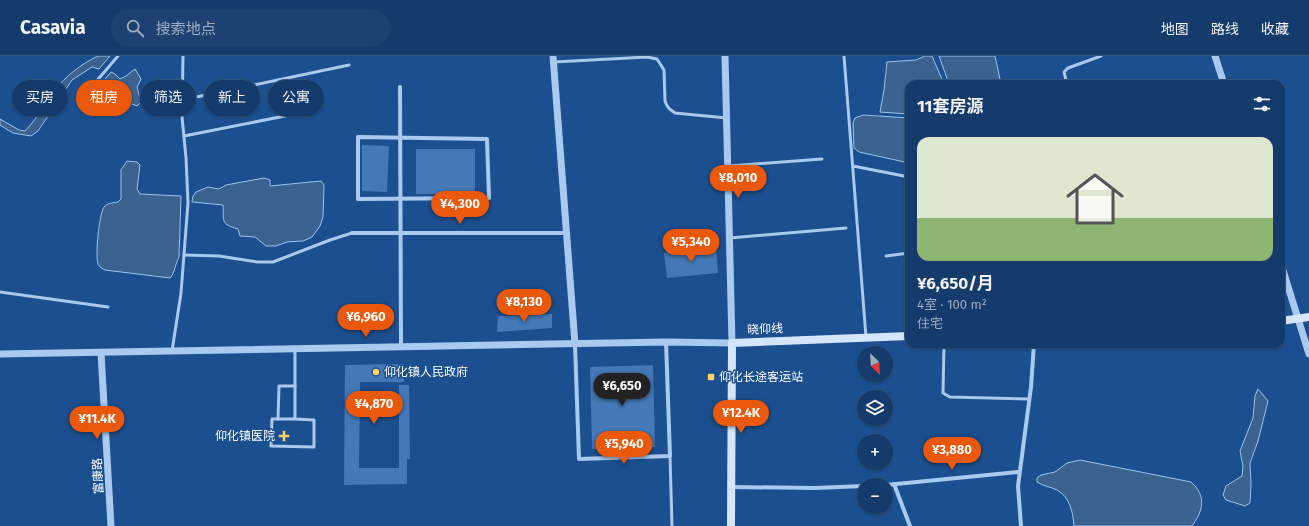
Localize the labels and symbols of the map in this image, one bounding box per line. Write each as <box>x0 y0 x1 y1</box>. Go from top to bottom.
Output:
pin: ¥8,010 <box>705 165 771 199</box>
pin: ¥4,300 <box>427 191 493 225</box>
pin: ¥5,340 <box>658 229 724 263</box>
pin: ¥8,130 <box>491 289 557 323</box>
pin: ¥6,960 <box>333 304 399 338</box>
street label: 晓仰线 <box>747 321 783 337</box>
north arrow <box>857 346 893 382</box>
place label: 仰化镇人民政府 <box>384 365 468 379</box>
marker: 仰化镇人民政府 <box>371 367 381 377</box>
place label: 仰化长途客运站 <box>719 370 803 384</box>
marker: 仰化长途客运站 <box>706 372 716 382</box>
pin: ¥6,650 <box>589 373 655 407</box>
pin: ¥4,870 <box>341 391 407 425</box>
pin: ¥12.4K <box>708 400 774 434</box>
pin: ¥11.4K <box>64 406 130 440</box>
place label: 仰化镇医院 <box>215 429 275 443</box>
marker: 仰化镇医院 <box>278 430 290 442</box>
pin: ¥5,940 <box>591 431 657 465</box>
pin: ¥3,880 <box>919 437 985 471</box>
street label: 富康路 <box>90 458 106 494</box>

